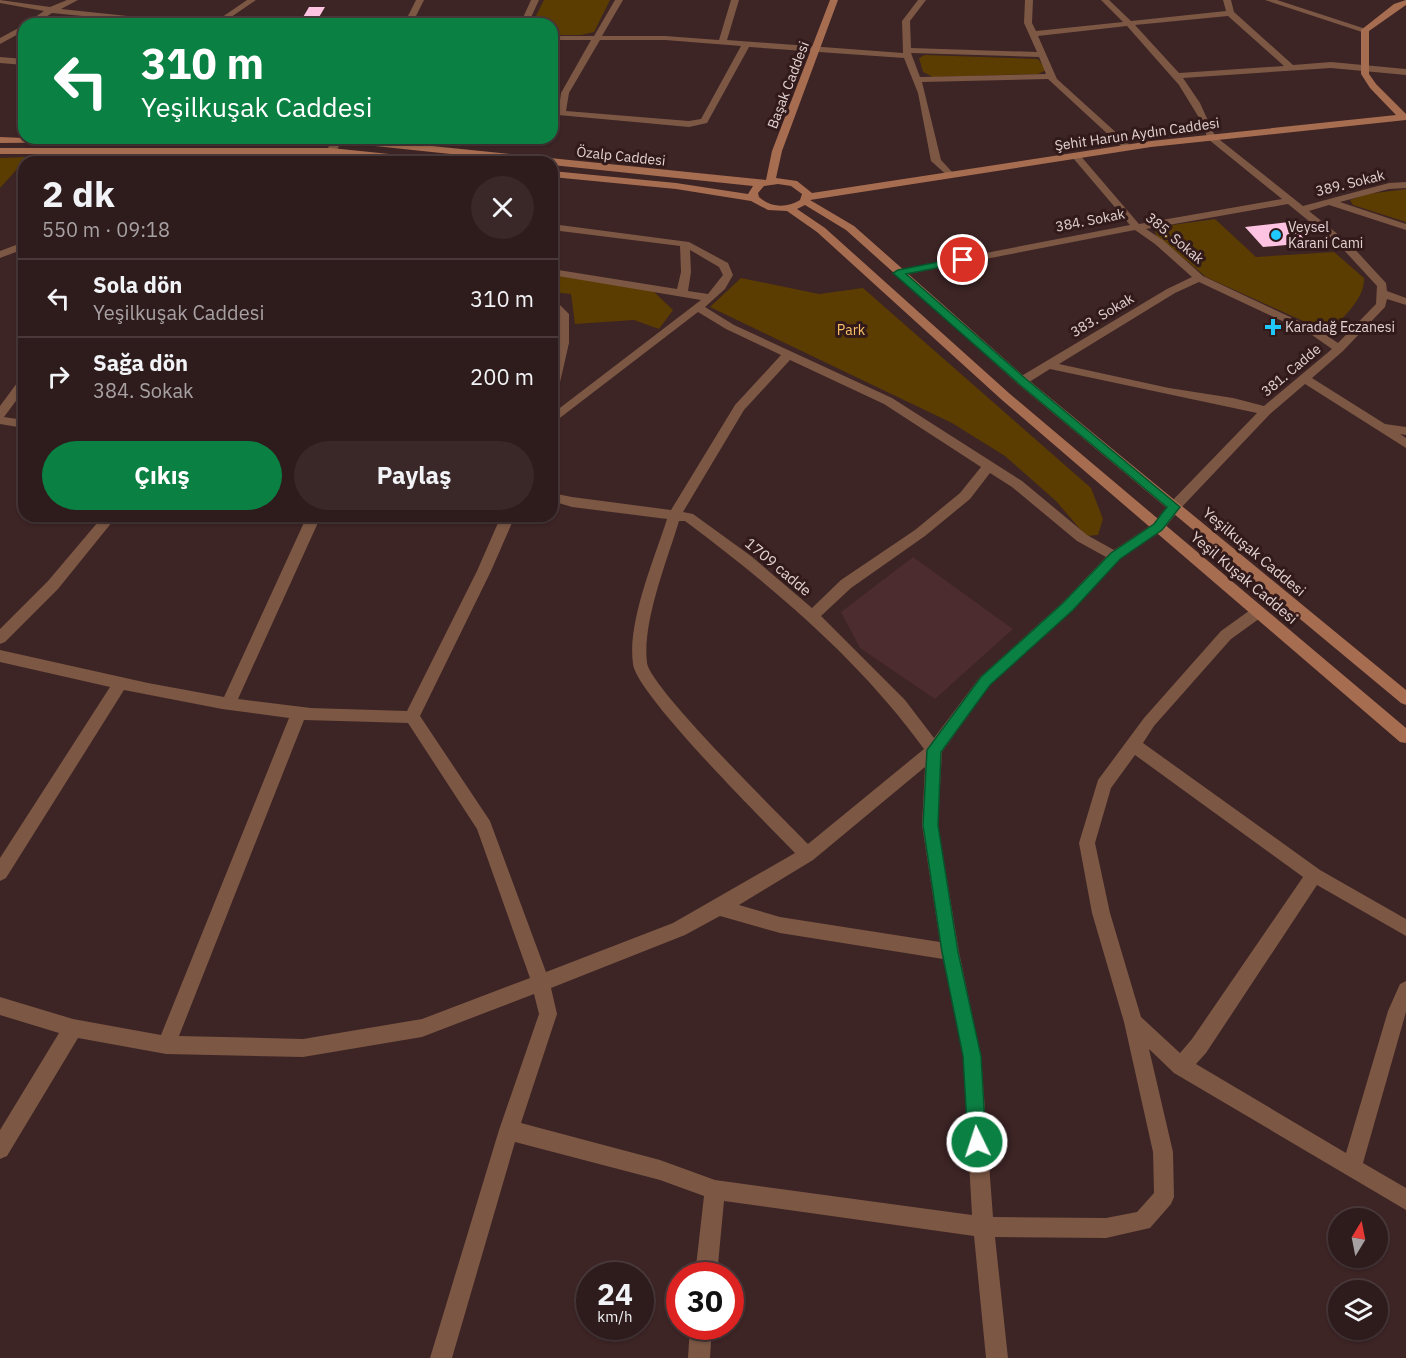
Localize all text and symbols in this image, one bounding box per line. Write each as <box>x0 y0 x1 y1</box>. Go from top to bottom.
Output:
text: 310 m <box>141 36 264 91</box>
street label: Başak Caddesi <box>763 39 813 131</box>
icon: left <box>42 42 120 120</box>
text: Yeşilkuşak Caddesi <box>141 89 372 124</box>
street label: Şehit Harun Aydın Caddesi <box>1053 114 1221 154</box>
street label: Özalp Caddesi <box>576 142 666 170</box>
street label: 389. Sokak <box>1314 166 1387 200</box>
text: 2 dk <box>42 170 115 217</box>
button: close <box>471 176 534 239</box>
street label: 384. Sokak <box>1054 204 1127 236</box>
street label: 385. Sokak <box>1142 208 1208 268</box>
text: 550 m · 09:18 <box>42 216 170 243</box>
place label: Veysel Karani Cami <box>1288 218 1363 252</box>
marker: Veysel Karani Cami <box>1269 228 1283 242</box>
pin <box>937 234 988 285</box>
icon: arrive <box>946 243 979 276</box>
text: Sola dön <box>93 270 182 299</box>
icon: left <box>42 282 75 315</box>
text: 310 m <box>470 284 534 313</box>
street label: 383. Sokak <box>1067 289 1137 341</box>
text: Yeşilkuşak Caddesi <box>93 299 264 326</box>
place label: Karadağ Eczanesi <box>1285 318 1395 336</box>
marker: Karadağ Eczanesi <box>1266 320 1280 334</box>
park label: Park <box>837 321 866 339</box>
street label: 381. Cadde <box>1257 340 1325 400</box>
text: Sağa dön <box>93 348 188 377</box>
icon: right <box>42 360 75 393</box>
text: 200 m <box>470 362 534 391</box>
text: 384. Sokak <box>93 377 194 404</box>
button: Çıkış <box>42 441 282 510</box>
button: Paylaş <box>294 441 534 510</box>
street label: Yeşilkuşak Caddesi <box>1199 503 1310 600</box>
street label: Yeşil Kuşak Caddesi <box>1187 527 1302 628</box>
street label: 1709 cadde <box>741 533 815 600</box>
position arrow <box>945 1110 1009 1174</box>
north arrow <box>1328 1208 1388 1268</box>
map controls <box>1328 1208 1388 1340</box>
speed limit sign: 30 <box>666 1262 744 1340</box>
text: 24 <box>597 1274 633 1313</box>
button: layers <box>1328 1280 1388 1340</box>
text: km/h <box>597 1307 633 1326</box>

